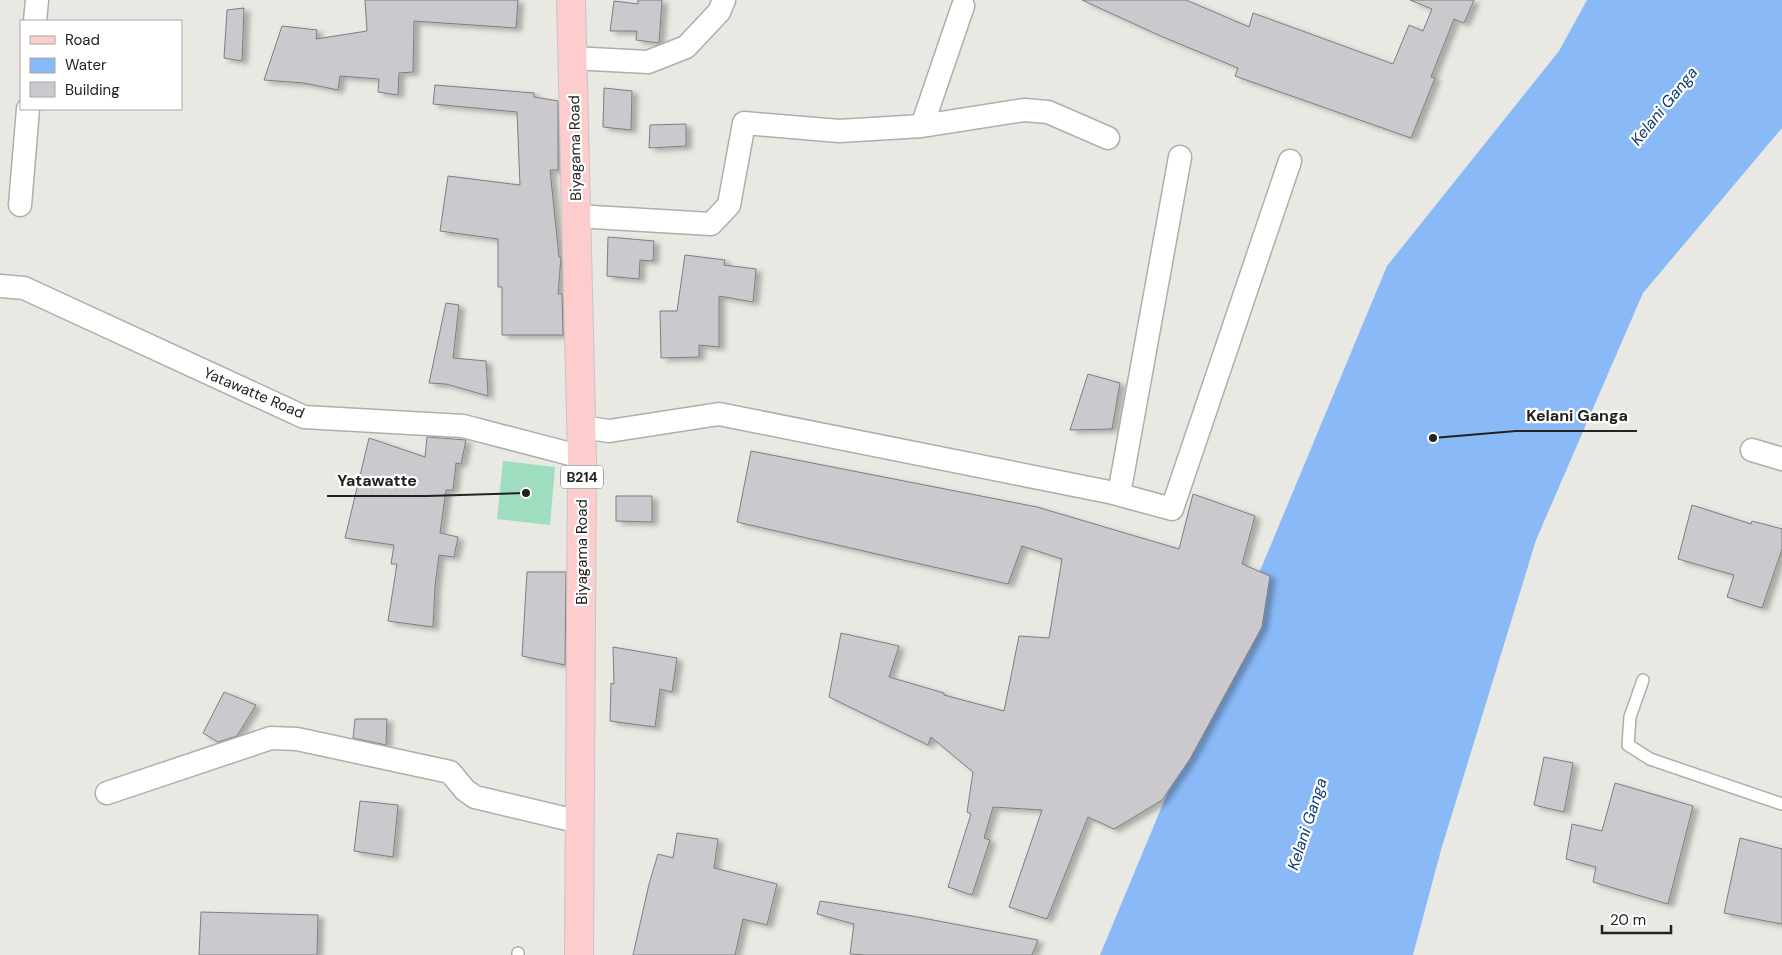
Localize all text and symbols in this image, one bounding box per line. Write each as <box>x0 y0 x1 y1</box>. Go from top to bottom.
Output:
legend <box>20 20 182 110</box>
text: Road <box>65 30 100 50</box>
text: Water <box>65 55 107 75</box>
water label: Kelani Ganga <box>1626 62 1702 150</box>
text: Building <box>65 80 120 100</box>
street label: Biyagama Road <box>564 95 586 201</box>
street label: Yatawatte Road <box>201 363 307 423</box>
callout: Kelani Ganga <box>1516 400 1637 431</box>
text: Kelani Ganga <box>1526 405 1628 426</box>
callout: Yatawatte <box>327 465 427 496</box>
road number: B214 <box>561 466 603 488</box>
text: Yatawatte <box>337 470 417 491</box>
street label: Biyagama Road <box>572 499 592 605</box>
water label: Kelani Ganga <box>1282 775 1332 873</box>
scale bar <box>1602 902 1671 934</box>
text: 20 m <box>1610 910 1646 930</box>

